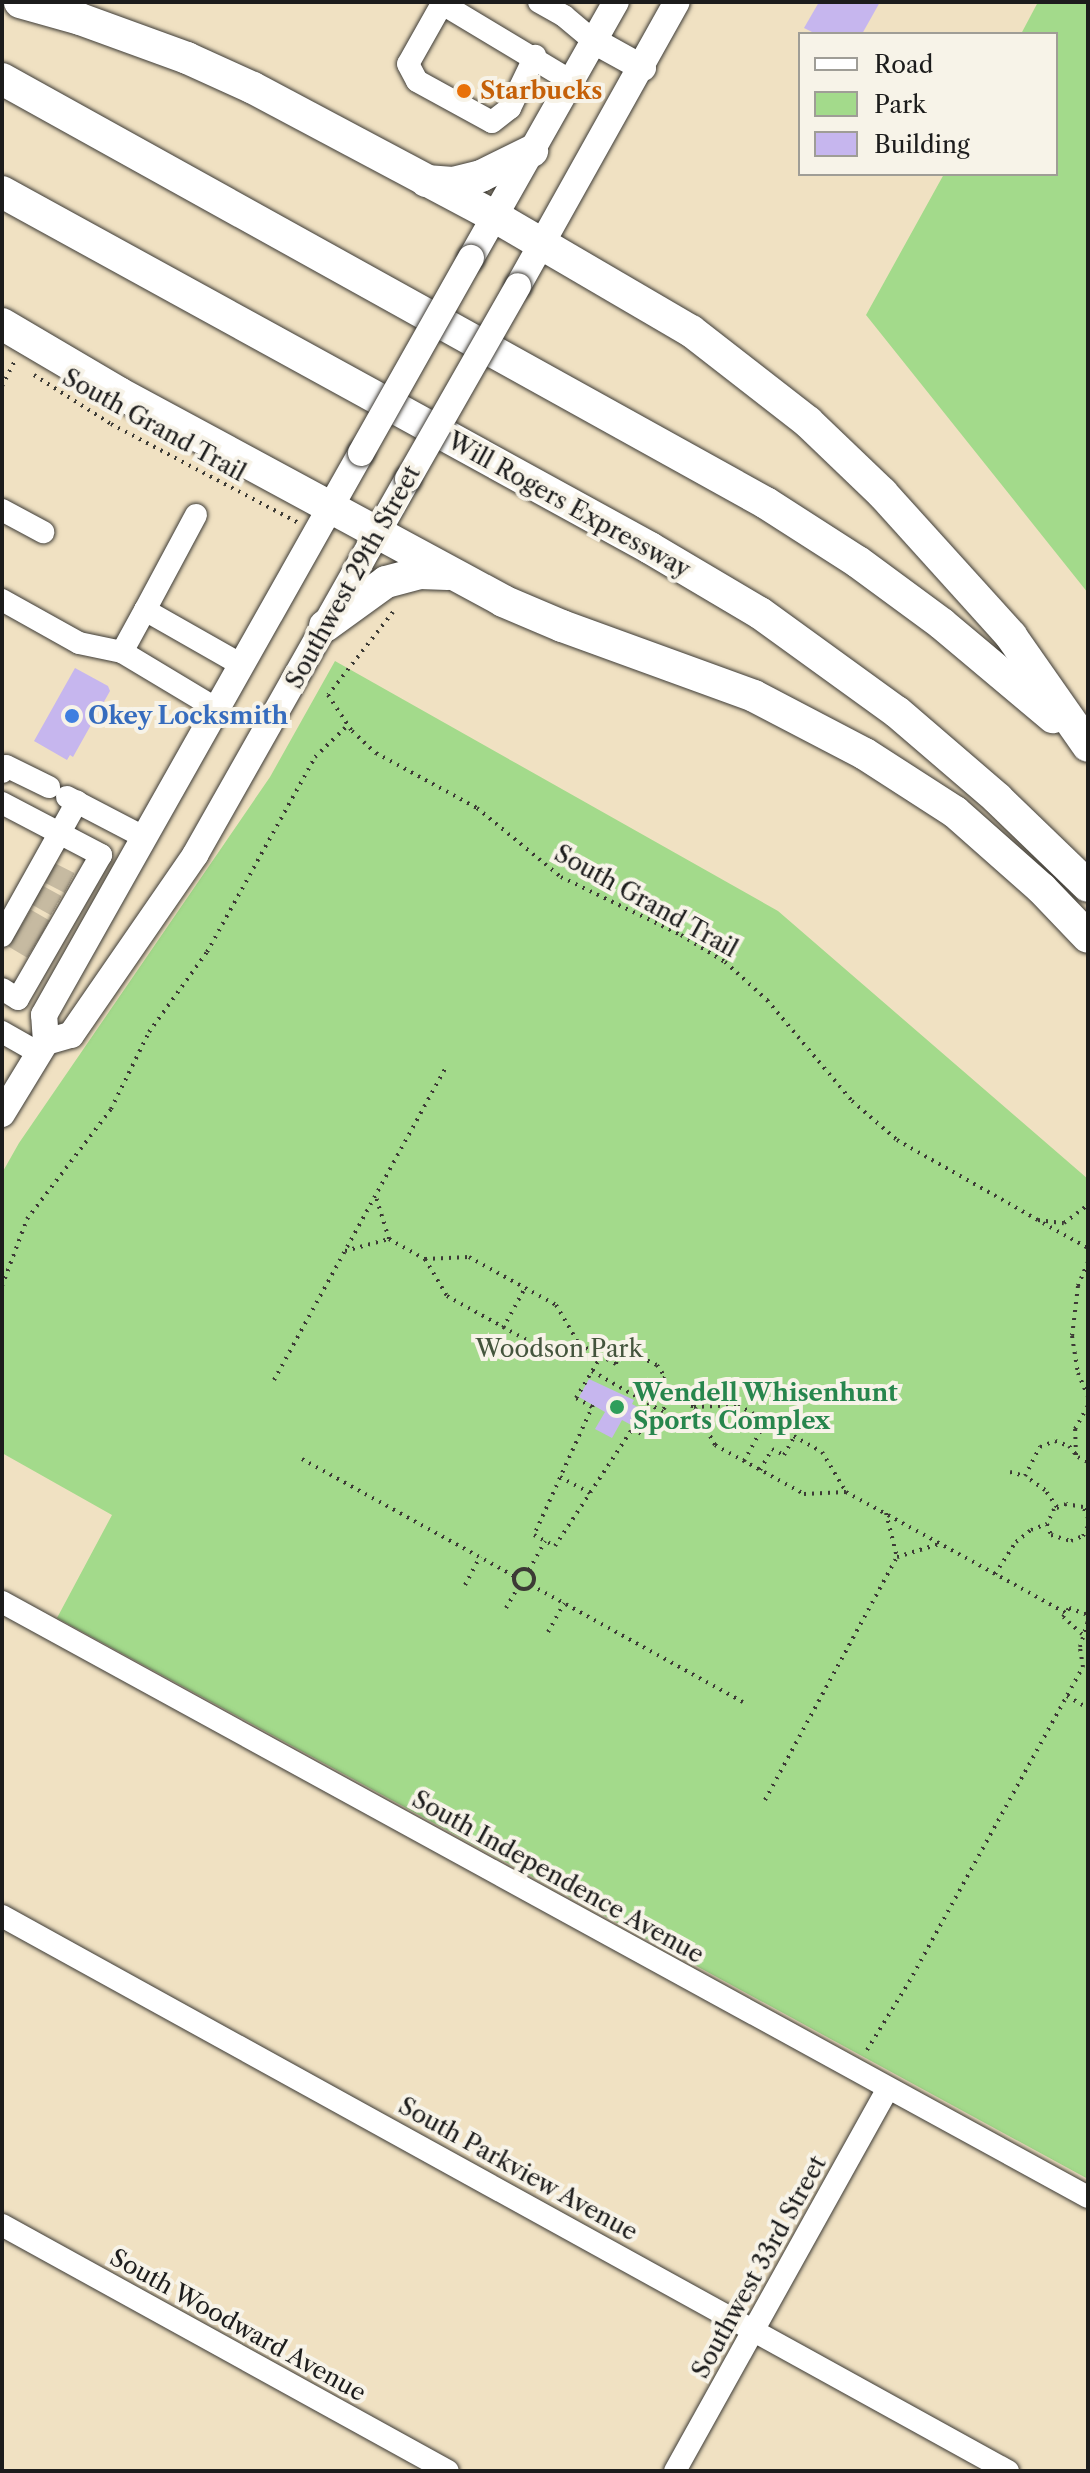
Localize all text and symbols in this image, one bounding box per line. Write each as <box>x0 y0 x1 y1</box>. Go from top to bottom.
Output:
legend <box>798 32 1058 176</box>
text: Road <box>874 50 933 79</box>
place label: Starbucks <box>480 77 602 105</box>
marker: Starbucks <box>455 82 473 100</box>
text: Park <box>874 90 926 119</box>
text: Building <box>874 130 970 159</box>
street label: South Grand Trail <box>57 363 251 487</box>
street label: Will Rogers Expressway <box>443 426 695 584</box>
street label: Southwest 29th Street <box>280 461 426 693</box>
place label: Okey Locksmith <box>88 702 289 730</box>
marker: Okey Locksmith <box>63 707 81 725</box>
street label: South Grand Trail <box>549 839 743 963</box>
park label: Woodson Park <box>475 1335 643 1363</box>
place label: Wendell Whisenhunt Sports Complex <box>633 1379 899 1435</box>
marker: Wendell Whisenhunt Sports Complex <box>608 1398 626 1416</box>
street label: South Independence Avenue <box>407 1784 709 1970</box>
street label: South Parkview Avenue <box>393 2091 643 2247</box>
street label: Southwest 33rd Street <box>686 2151 832 2383</box>
street label: South Woodward Avenue <box>104 2242 372 2408</box>

